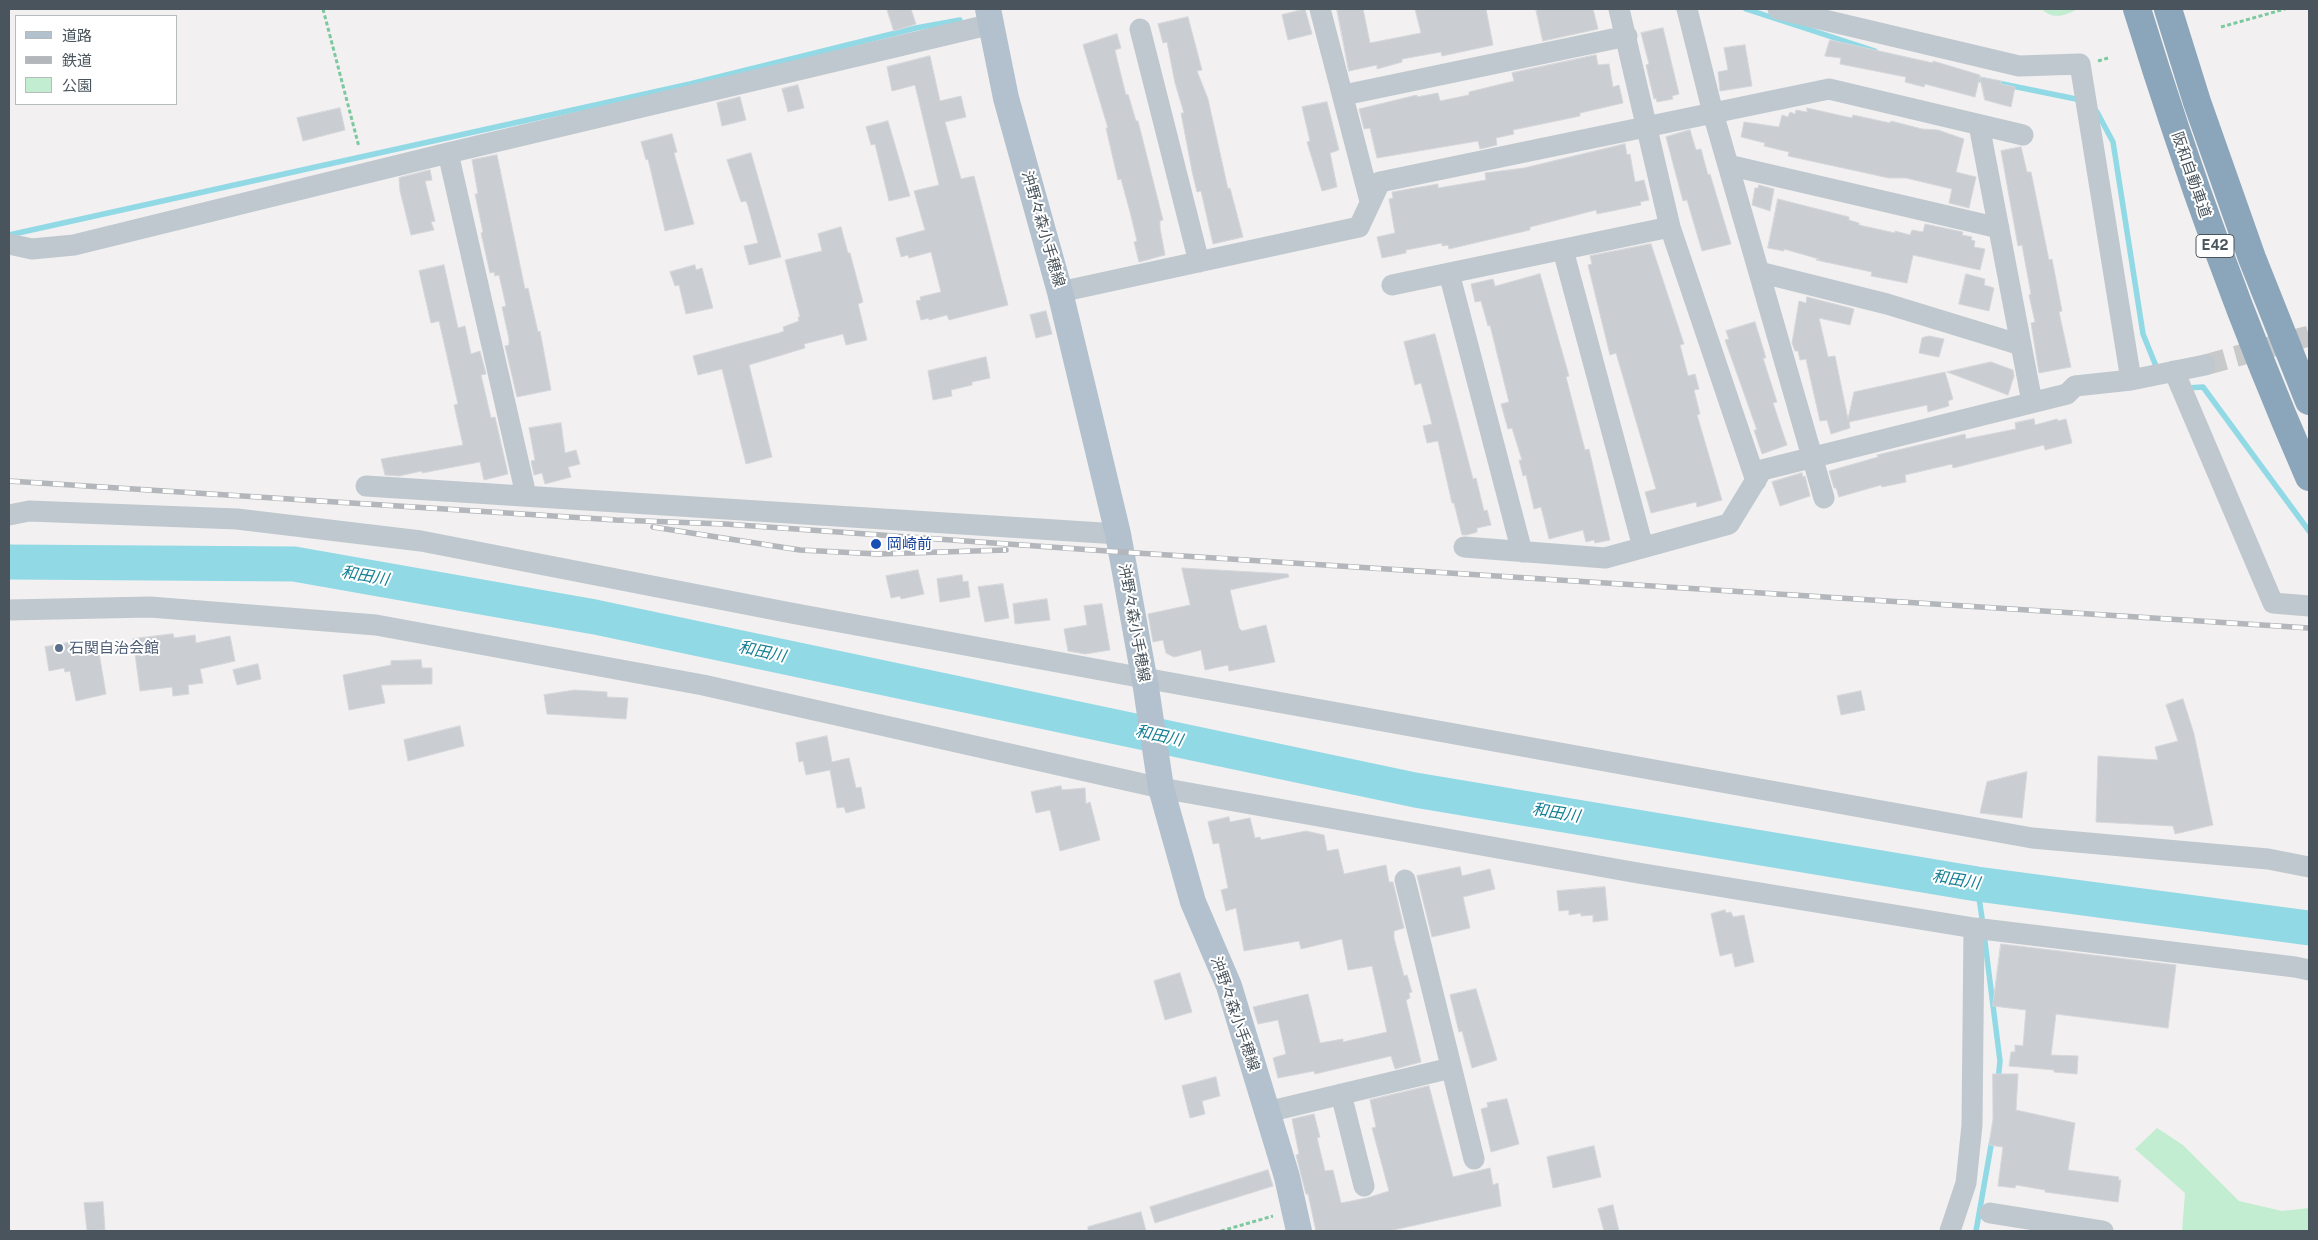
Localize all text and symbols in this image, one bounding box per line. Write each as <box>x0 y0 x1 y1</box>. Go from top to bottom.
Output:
legend <box>15 15 178 105</box>
text: 道路 <box>62 27 92 44</box>
text: 鉄道 <box>62 52 92 69</box>
text: 公園 <box>62 77 92 94</box>
street label: 阪和自動車道 <box>2168 130 2214 220</box>
street label: 沖野々森小手穂線 <box>1018 169 1068 289</box>
road number: E42 <box>2196 235 2234 258</box>
place label: 岡崎前 <box>887 535 932 553</box>
marker: 岡崎前 <box>869 537 883 551</box>
water label: 和田川 <box>340 562 390 590</box>
street label: 沖野々森小手穂線 <box>1115 562 1153 684</box>
water label: 和田川 <box>737 638 787 666</box>
place label: 石関自治会館 <box>69 639 159 657</box>
marker: 石関自治会館 <box>53 642 65 654</box>
water label: 和田川 <box>1134 722 1184 750</box>
water label: 和田川 <box>1531 800 1581 826</box>
water label: 和田川 <box>1931 867 1981 893</box>
street label: 沖野々森小手穂線 <box>1207 954 1263 1074</box>

